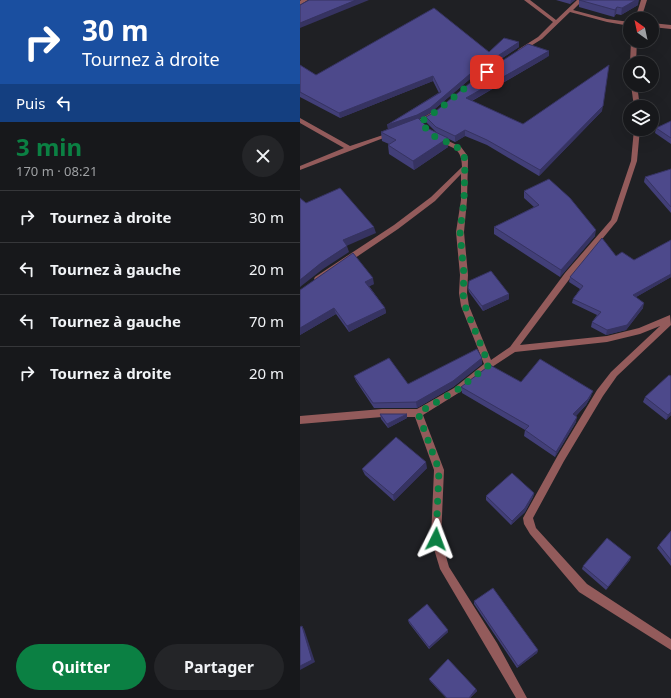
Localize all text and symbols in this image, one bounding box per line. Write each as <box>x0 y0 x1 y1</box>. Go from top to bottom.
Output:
text: 30 m <box>82 11 149 49</box>
north arrow <box>623 12 659 48</box>
map controls <box>623 12 659 136</box>
icon: right <box>16 16 68 68</box>
text: Tournez à droite <box>82 47 220 71</box>
pin <box>470 55 504 89</box>
button: search <box>623 56 659 92</box>
icon: arrive <box>476 61 498 83</box>
icon: left <box>53 92 75 114</box>
text: Puis <box>16 93 45 113</box>
button: layers <box>623 100 659 136</box>
text: 3 min <box>16 130 82 163</box>
button: close <box>242 135 284 177</box>
text: 170 m · 08:21 <box>16 162 97 180</box>
icon: right <box>16 206 38 228</box>
text: Tournez à droite <box>50 207 171 227</box>
text: 30 m <box>249 207 284 227</box>
icon: left <box>16 258 38 280</box>
text: Tournez à gauche <box>50 259 181 279</box>
text: 20 m <box>249 259 284 279</box>
icon: left <box>16 310 38 332</box>
text: Tournez à gauche <box>50 311 181 331</box>
text: 70 m <box>249 311 284 331</box>
icon: right <box>16 362 38 384</box>
text: Tournez à droite <box>50 363 171 383</box>
text: 20 m <box>249 363 284 383</box>
position arrow <box>415 518 457 560</box>
button: Quitter <box>16 644 146 690</box>
button: Partager <box>154 644 284 690</box>

